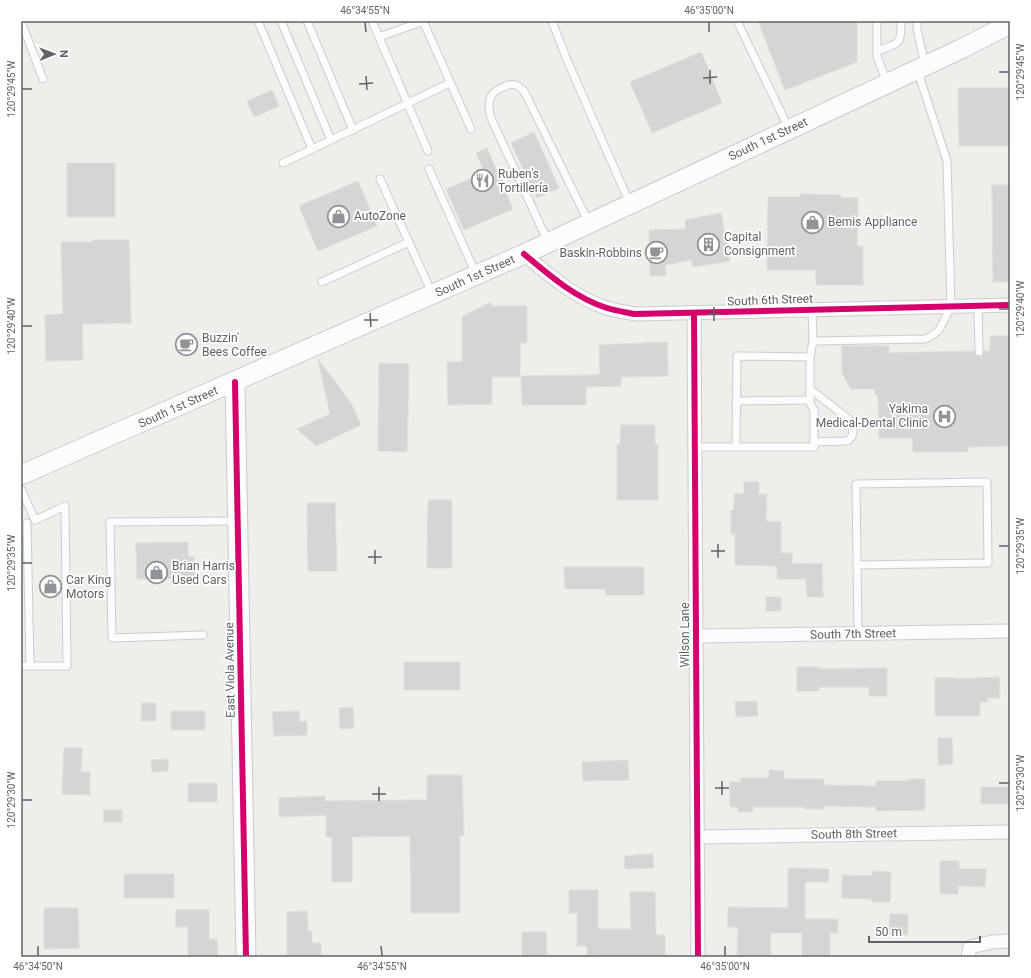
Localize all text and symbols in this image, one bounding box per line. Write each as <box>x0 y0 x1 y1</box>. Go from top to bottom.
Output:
text: 46°34'55"N <box>340 5 390 16</box>
text: 46°35'00"N <box>684 5 734 16</box>
north arrow <box>34 34 74 74</box>
text: 120°29'45"W <box>1015 43 1026 100</box>
text: N <box>57 50 70 58</box>
text: 120°29'45"W <box>6 60 17 117</box>
street label: South 1st Street <box>726 115 810 163</box>
place label: Ruben's Tortillería <box>498 167 548 195</box>
restaurant icon: Ruben's Tortillería <box>470 168 496 194</box>
shop icon: AutoZone <box>325 203 351 229</box>
place label: AutoZone <box>354 209 406 223</box>
shop icon: Bemis Appliance <box>800 209 826 235</box>
place label: Bemis Appliance <box>828 215 917 229</box>
place label: Capital Consignment <box>724 230 795 258</box>
building icon: Capital Consignment <box>695 231 721 257</box>
cafe icon: Baskin-Robbins <box>644 240 670 266</box>
place label: Baskin-Robbins <box>559 246 642 260</box>
street label: South 1st Street <box>433 252 517 300</box>
text: 120°29'40"W <box>1015 280 1026 337</box>
street label: South 6th Street <box>727 292 813 308</box>
text: 120°29'40"W <box>6 297 17 354</box>
place label: Buzzin' Bees Coffee <box>202 331 267 359</box>
cafe icon: Buzzin' Bees Coffee <box>174 332 200 358</box>
street label: South 1st Street <box>136 383 220 431</box>
place label: Yakima Medical-Dental Clinic <box>816 402 928 430</box>
hospital icon: Yakima Medical-Dental Clinic <box>931 403 957 429</box>
text: 120°29'35"W <box>1015 517 1026 574</box>
text: 120°29'35"W <box>6 534 17 591</box>
place label: Brian Harris Used Cars <box>172 559 235 587</box>
shop icon: Brian Harris Used Cars <box>143 560 169 586</box>
place label: Car King Motors <box>66 573 111 601</box>
shop icon: Car King Motors <box>38 574 64 600</box>
street label: Wilson Lane <box>678 602 692 668</box>
street label: East Viola Avenue <box>222 622 238 718</box>
street label: South 7th Street <box>810 626 896 642</box>
text: 120°29'30"W <box>1015 754 1026 811</box>
text: 120°29'30"W <box>6 771 17 828</box>
street label: South 8th Street <box>811 826 897 842</box>
scale bar <box>869 918 980 944</box>
text: 50 m <box>875 925 902 939</box>
text: 46°34'50"N <box>13 961 63 972</box>
text: 46°34'55"N <box>357 961 407 972</box>
text: 46°35'00"N <box>700 961 750 972</box>

